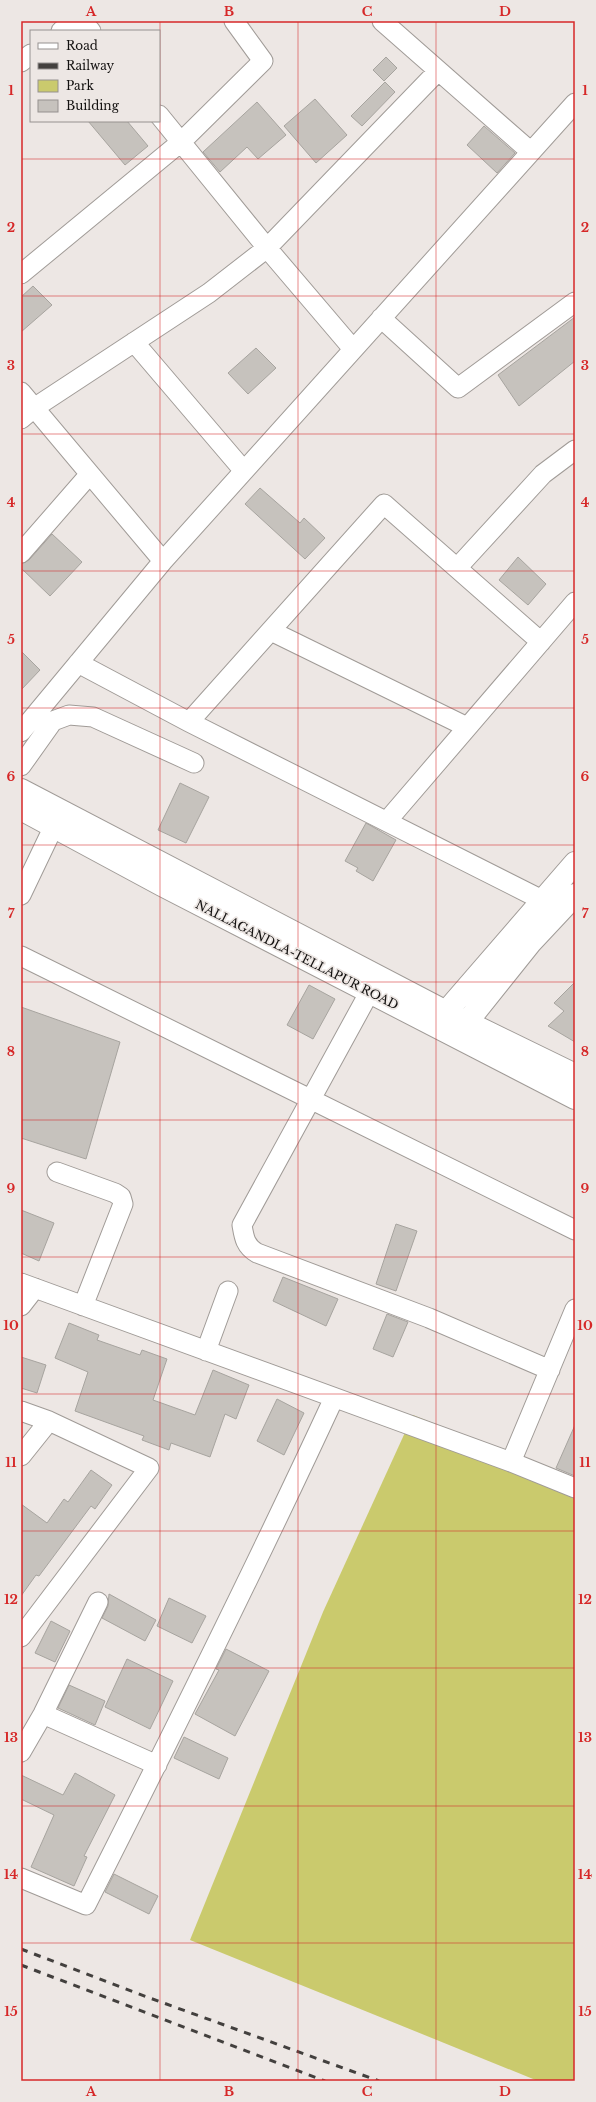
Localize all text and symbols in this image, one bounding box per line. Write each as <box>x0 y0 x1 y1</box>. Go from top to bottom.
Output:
text: A <box>85 3 97 20</box>
text: B <box>224 3 234 20</box>
text: C <box>362 3 373 20</box>
text: D <box>499 3 511 20</box>
legend <box>30 30 160 122</box>
text: Road <box>66 38 98 53</box>
text: Railway <box>66 58 115 73</box>
text: Park <box>66 78 94 93</box>
text: 1 <box>8 82 14 99</box>
text: 1 <box>582 82 588 99</box>
text: Building <box>66 98 120 113</box>
text: 2 <box>7 219 15 236</box>
text: 2 <box>581 219 589 236</box>
text: 3 <box>7 357 15 374</box>
text: 3 <box>581 357 589 374</box>
text: 4 <box>7 494 16 511</box>
text: 4 <box>581 494 590 511</box>
text: 5 <box>7 631 15 648</box>
text: 5 <box>581 631 589 648</box>
text: 6 <box>7 768 16 785</box>
text: 6 <box>581 768 590 785</box>
street label: NALLAGANDLA-TELLAPUR ROAD <box>193 897 401 1013</box>
text: 7 <box>8 905 15 922</box>
text: 7 <box>582 905 589 922</box>
text: 8 <box>7 1043 15 1060</box>
text: 8 <box>581 1043 589 1060</box>
text: 9 <box>7 1180 16 1197</box>
text: 9 <box>581 1180 590 1197</box>
text: 10 <box>3 1317 19 1334</box>
text: 10 <box>577 1317 593 1334</box>
text: 11 <box>5 1454 17 1471</box>
text: 11 <box>579 1454 591 1471</box>
text: 12 <box>4 1591 18 1608</box>
text: 12 <box>578 1591 592 1608</box>
text: 13 <box>4 1729 18 1746</box>
text: 13 <box>578 1729 592 1746</box>
text: 14 <box>4 1866 19 1883</box>
text: 14 <box>578 1866 593 1883</box>
text: 15 <box>4 2003 18 2020</box>
text: 15 <box>578 2003 592 2020</box>
text: A <box>85 2083 97 2100</box>
text: B <box>224 2083 234 2100</box>
text: C <box>362 2083 373 2100</box>
text: D <box>499 2083 511 2100</box>

